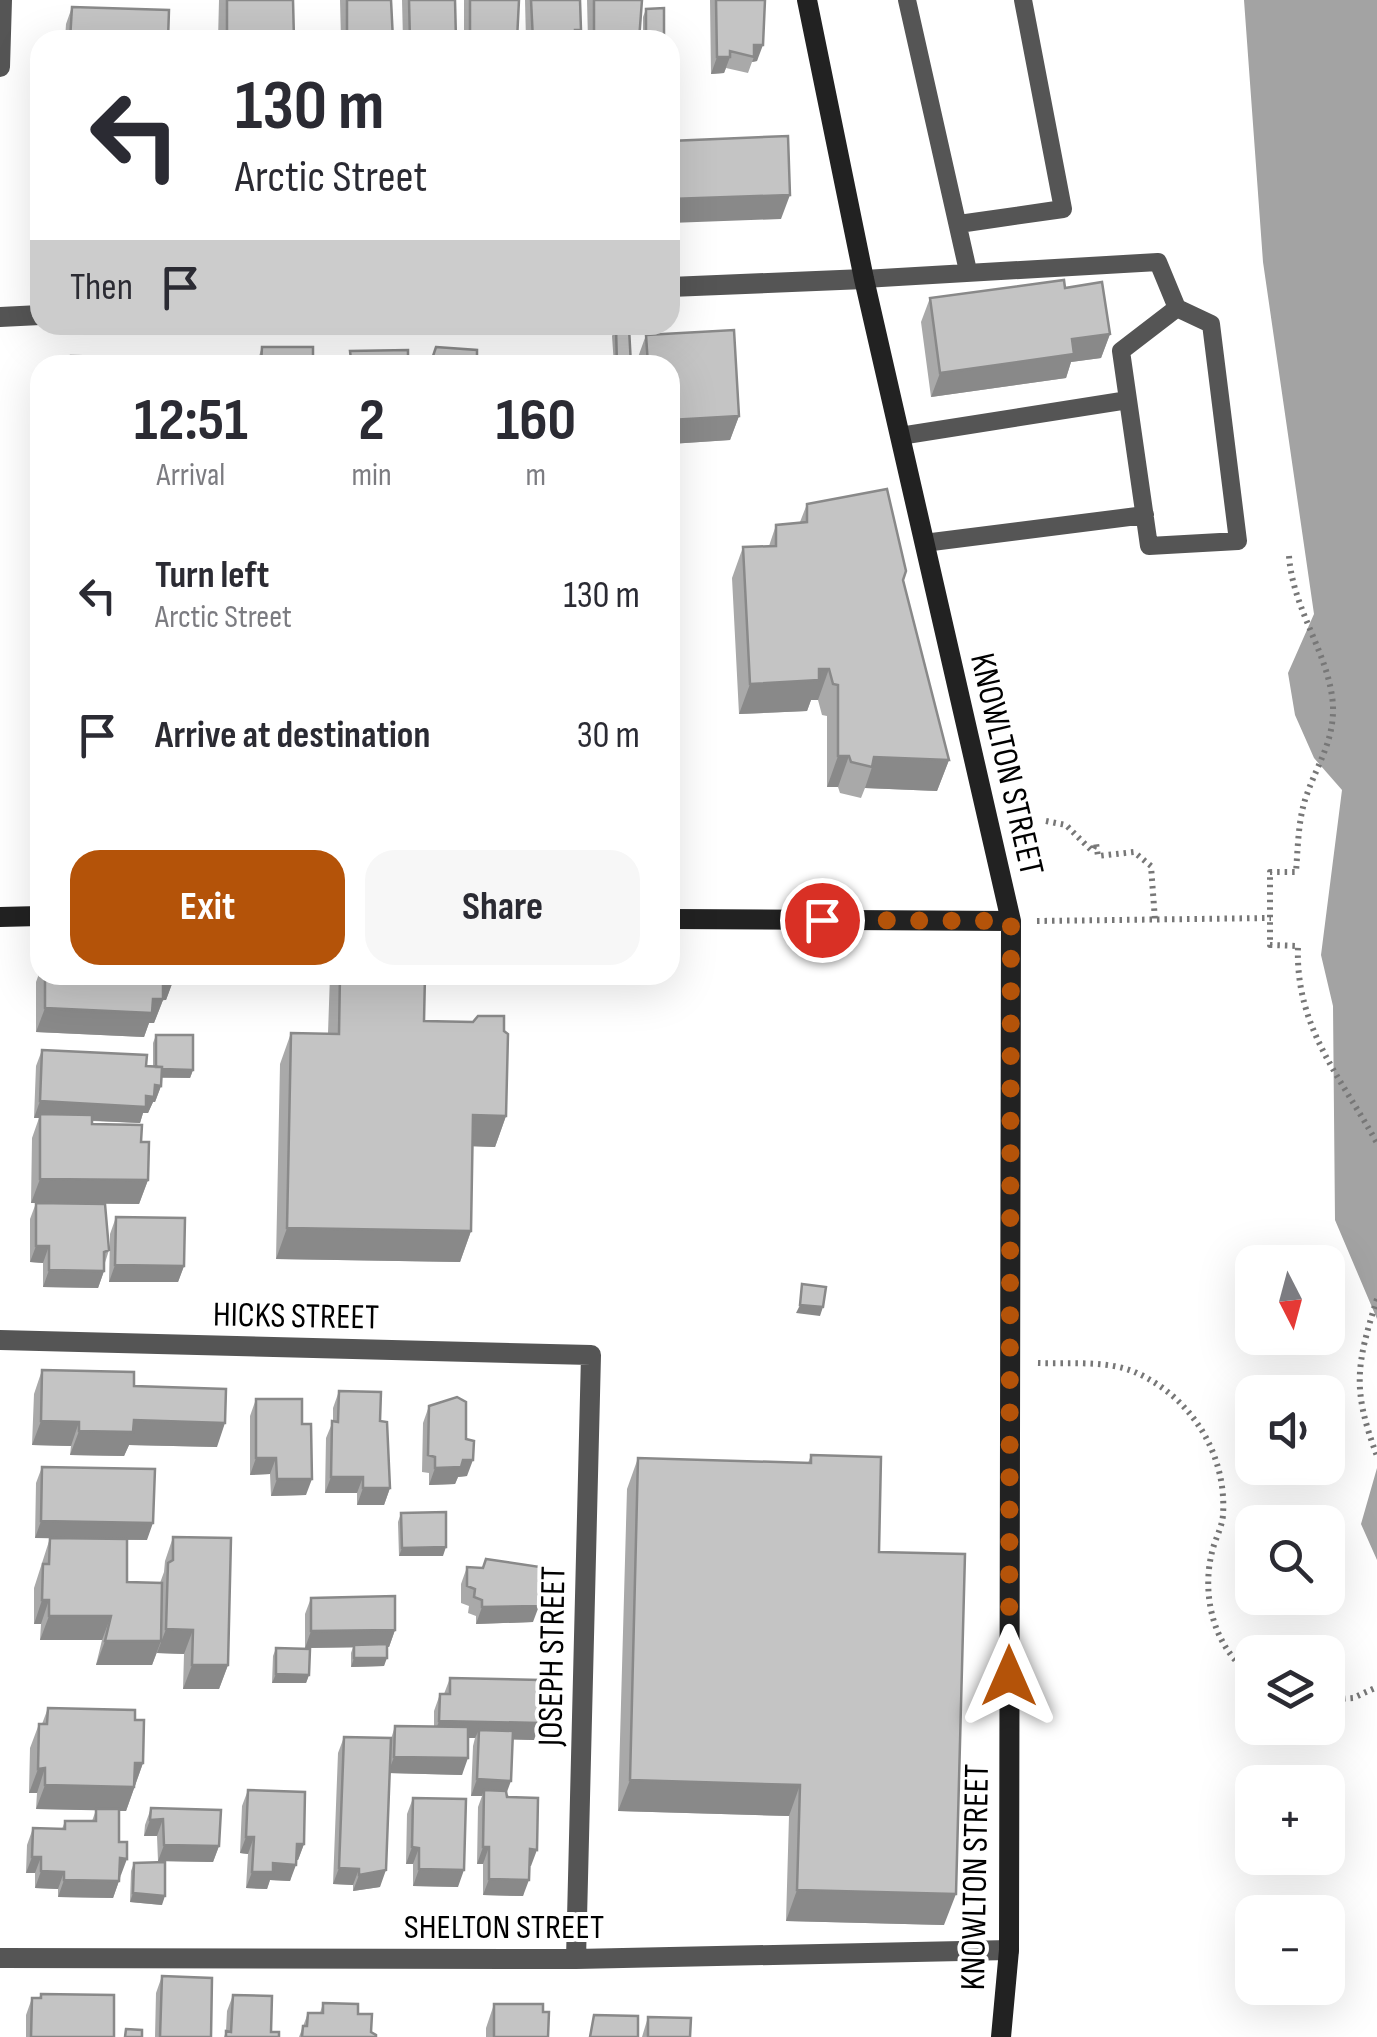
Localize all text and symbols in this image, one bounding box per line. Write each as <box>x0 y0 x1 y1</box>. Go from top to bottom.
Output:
text: 130 m <box>235 65 384 149</box>
icon: left <box>70 70 200 200</box>
text: Arctic Street <box>235 150 427 205</box>
icon: arrive <box>153 260 208 315</box>
text: Then <box>70 265 133 310</box>
text: 12:51 <box>134 385 248 457</box>
text: 2 <box>359 385 385 457</box>
text: 160 <box>496 385 576 457</box>
text: Arrival <box>156 456 225 495</box>
text: min <box>352 456 392 495</box>
text: m <box>526 456 546 495</box>
text: Turn left <box>155 553 269 598</box>
icon: left <box>70 568 125 623</box>
text: 130 m <box>563 573 640 618</box>
text: Arctic Street <box>155 598 292 637</box>
street label: KNOWLTON STREET <box>960 649 1053 880</box>
icon: arrive <box>70 708 125 763</box>
text: Arrive at destination <box>155 713 430 758</box>
text: 30 m <box>577 713 640 758</box>
button: Exit <box>70 850 345 965</box>
button: Share <box>365 850 640 965</box>
pin <box>780 878 865 963</box>
icon: arrive <box>795 893 850 948</box>
north arrow <box>1235 1245 1345 1355</box>
map controls <box>1235 1245 1345 2005</box>
street label: HICKS STREET <box>212 1294 379 1339</box>
button: sound <box>1235 1375 1345 1485</box>
button: search <box>1235 1505 1345 1615</box>
street label: JOSEPH STREET <box>529 1566 576 1747</box>
position arrow <box>957 1624 1061 1728</box>
button: layers <box>1235 1635 1345 1745</box>
street label: KNOWLTON STREET <box>952 1763 999 1991</box>
button: + <box>1235 1765 1345 1875</box>
button: − <box>1235 1895 1345 2005</box>
street label: SHELTON STREET <box>404 1906 604 1949</box>

